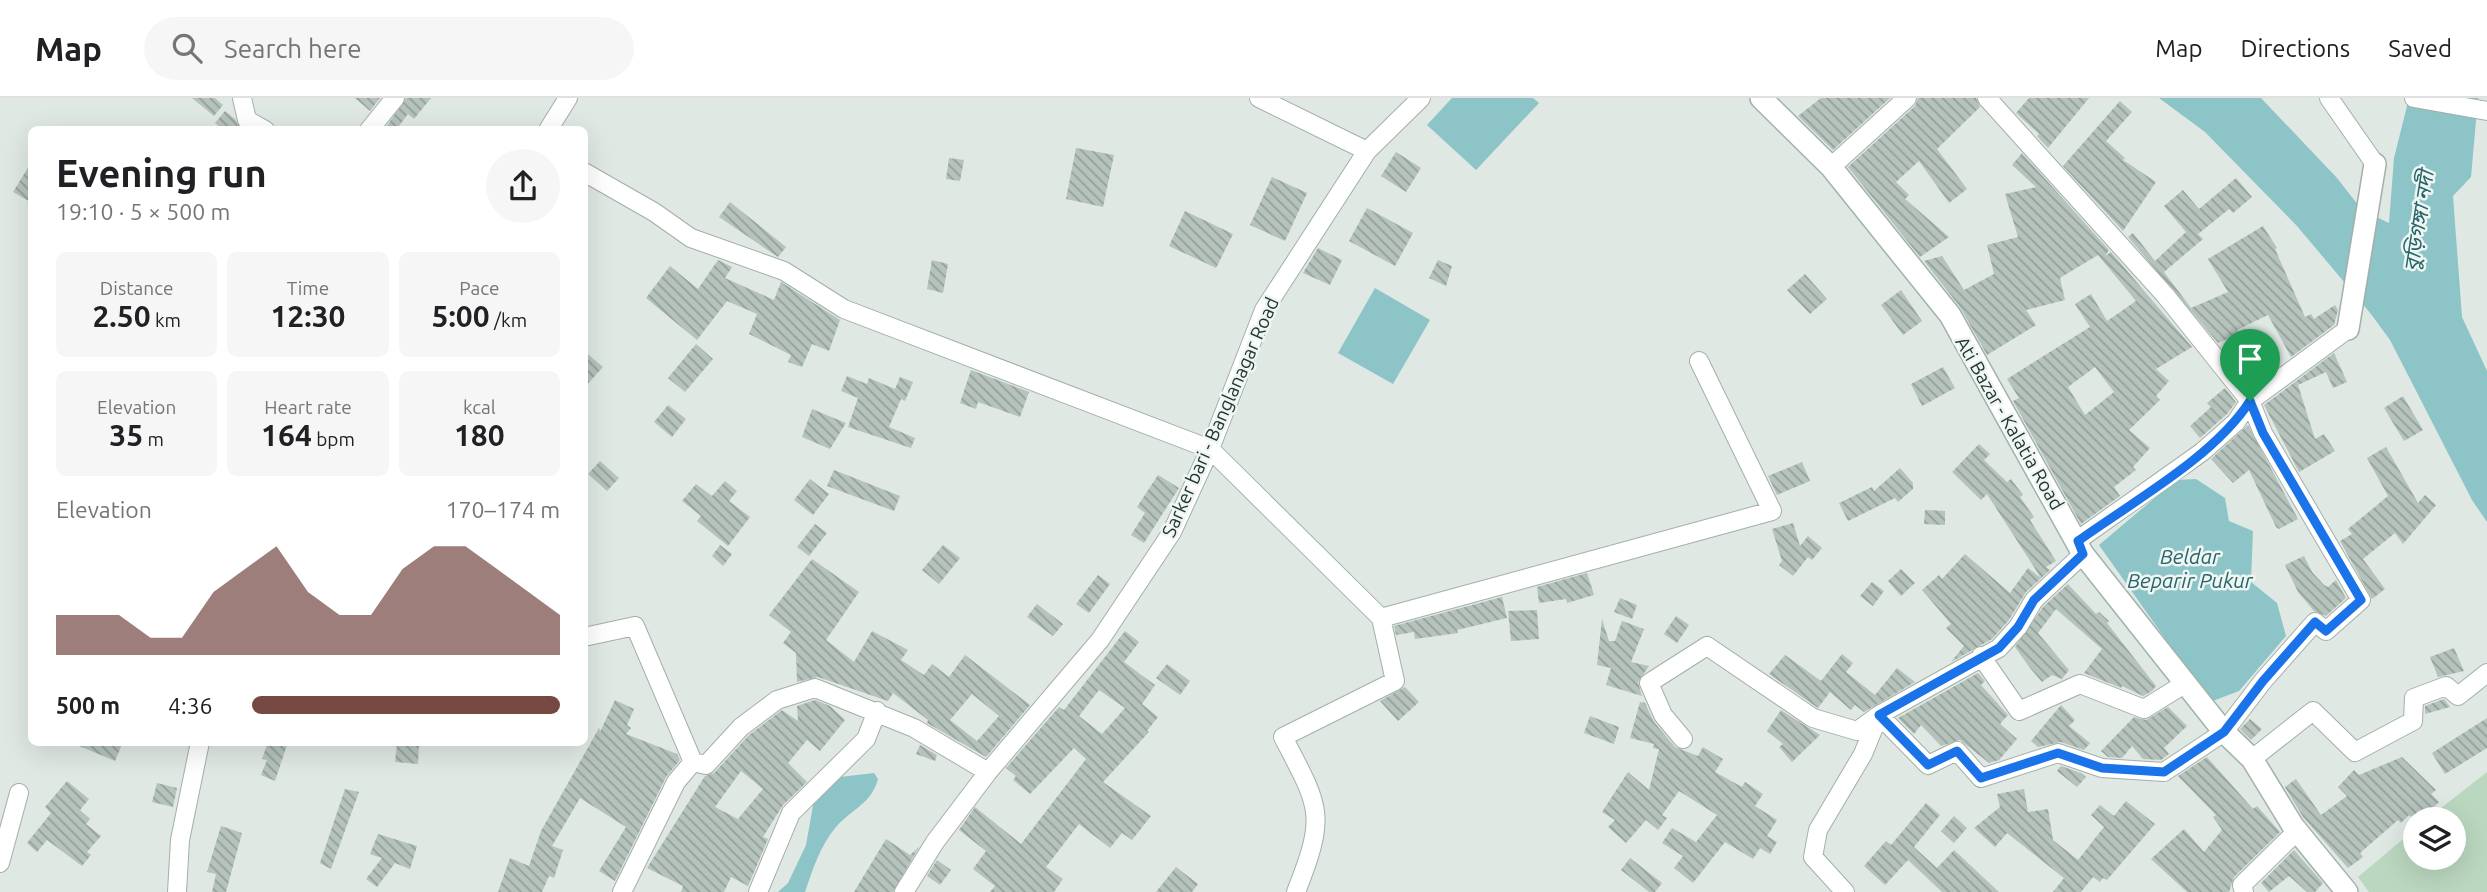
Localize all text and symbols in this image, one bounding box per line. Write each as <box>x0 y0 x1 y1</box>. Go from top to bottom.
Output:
search box <box>144 17 634 80</box>
icon: search <box>168 29 206 67</box>
text: Map <box>35 30 102 67</box>
text: Search here <box>224 34 362 63</box>
text: Map <box>2155 35 2202 62</box>
text: Directions <box>2240 35 2350 62</box>
text: Saved <box>2388 35 2452 62</box>
button: share <box>486 149 560 223</box>
text: Evening run <box>56 152 267 194</box>
water label: বুড়িগঙ্গা নদী <box>2398 165 2439 273</box>
text: 19:10 · 5 × 500 m <box>56 199 230 224</box>
text: Distance <box>100 277 173 299</box>
text: Time <box>287 277 329 299</box>
text: Pace <box>459 277 499 299</box>
street label: Sarker bari - Banglanagar Road <box>1157 294 1283 540</box>
text: 2.50 <box>92 299 151 333</box>
text: 12:30 <box>270 299 346 333</box>
text: 5:00 <box>432 299 490 333</box>
text: km <box>151 309 181 331</box>
text: /km <box>490 309 527 331</box>
pin <box>2220 329 2280 401</box>
street label: Ati Bazar - Kalatia Road <box>1951 332 2069 514</box>
icon: arrive <box>2231 340 2269 378</box>
text: Elevation <box>97 396 176 418</box>
text: Heart rate <box>264 396 352 418</box>
text: kcal <box>463 396 496 418</box>
text: 35 <box>109 418 143 452</box>
text: 164 <box>261 418 312 452</box>
text: 180 <box>454 418 505 452</box>
text: m <box>143 428 164 450</box>
text: bpm <box>312 428 355 450</box>
text: Elevation <box>56 497 152 522</box>
text: 170–174 m <box>446 497 560 522</box>
water label: Beldar Beparir Pukur <box>2127 544 2254 592</box>
text: 500 m <box>56 693 120 718</box>
text: 4:36 <box>168 693 213 718</box>
map controls <box>2403 807 2466 870</box>
button: layers <box>2403 807 2466 870</box>

